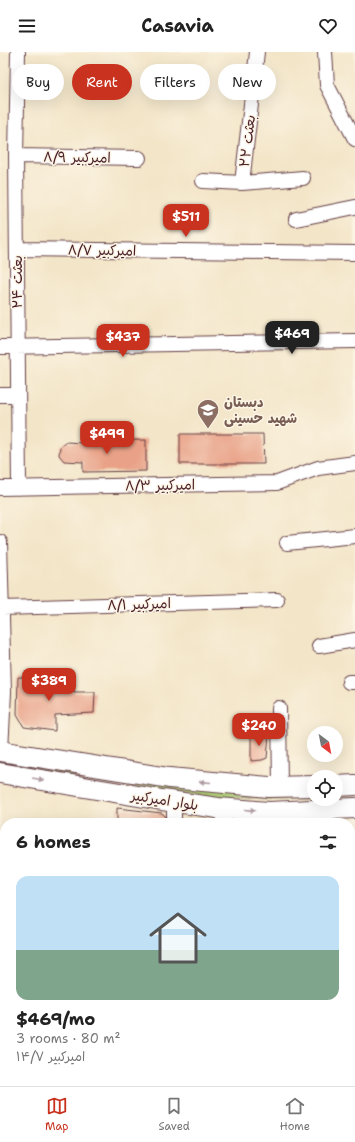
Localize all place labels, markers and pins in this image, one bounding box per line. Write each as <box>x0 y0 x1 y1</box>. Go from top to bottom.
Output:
pin: $511 <box>162 204 210 238</box>
pin: $469 <box>268 321 316 355</box>
pin: $437 <box>99 324 147 358</box>
place label: دبستان شهید حسینی <box>224 393 297 427</box>
school or university icon: دبستان شهید حسینی <box>195 397 221 430</box>
pin: $499 <box>83 421 131 455</box>
pin: $389 <box>25 668 73 702</box>
pin: $240 <box>235 713 283 747</box>

